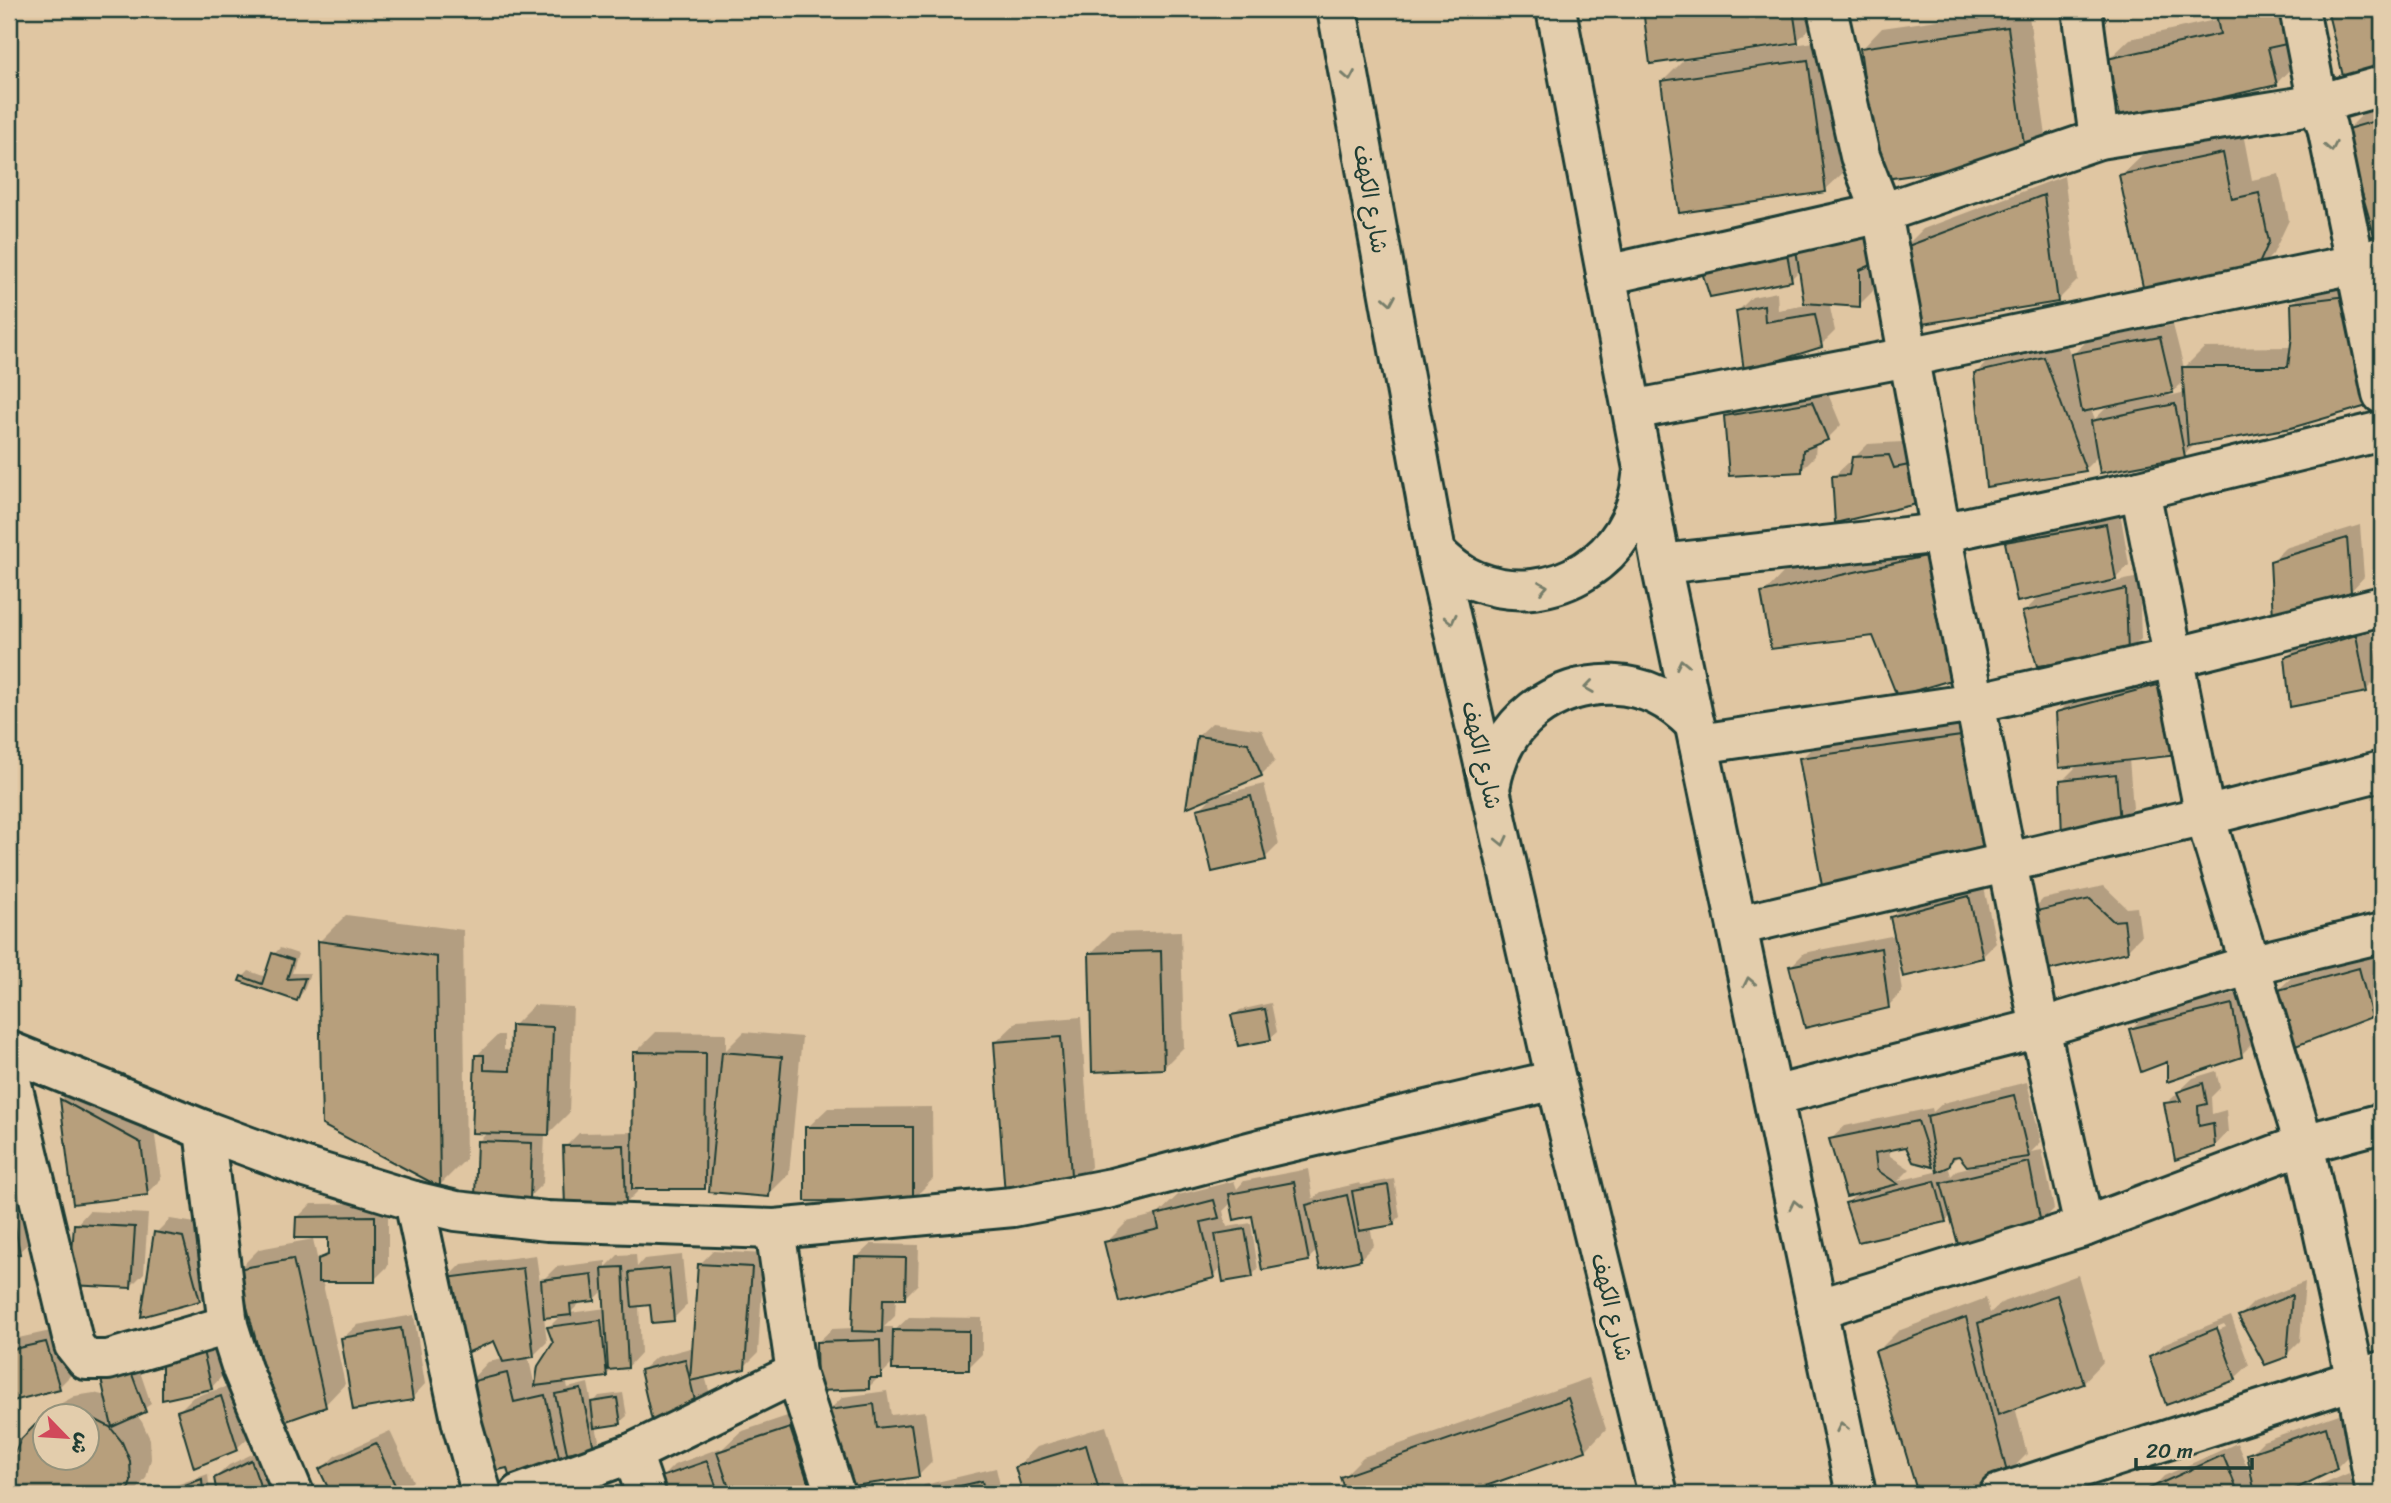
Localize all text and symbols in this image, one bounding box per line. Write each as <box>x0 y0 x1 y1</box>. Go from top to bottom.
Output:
one-way arrow <box>1341 70 1356 82</box>
street label: شارع الكهف <box>1341 141 1400 257</box>
one-way arrow <box>2322 141 2337 153</box>
one-way arrow <box>1382 294 1397 306</box>
one-way arrow <box>1537 580 1549 595</box>
one-way arrow <box>1443 613 1457 625</box>
one-way arrow <box>1675 658 1690 670</box>
one-way arrow <box>1583 679 1595 694</box>
street label: شارع الكهف <box>1449 697 1514 814</box>
one-way arrow <box>1493 835 1508 847</box>
one-way arrow <box>1742 976 1757 988</box>
one-way arrow <box>1789 1199 1804 1211</box>
street label: شارع الكهف <box>1578 1249 1645 1366</box>
north arrow <box>32 1402 102 1472</box>
one-way arrow <box>1836 1421 1851 1433</box>
scale bar <box>2136 1426 2251 1470</box>
text: ش <box>62 1428 100 1461</box>
text: 20 m <box>2146 1432 2193 1470</box>

